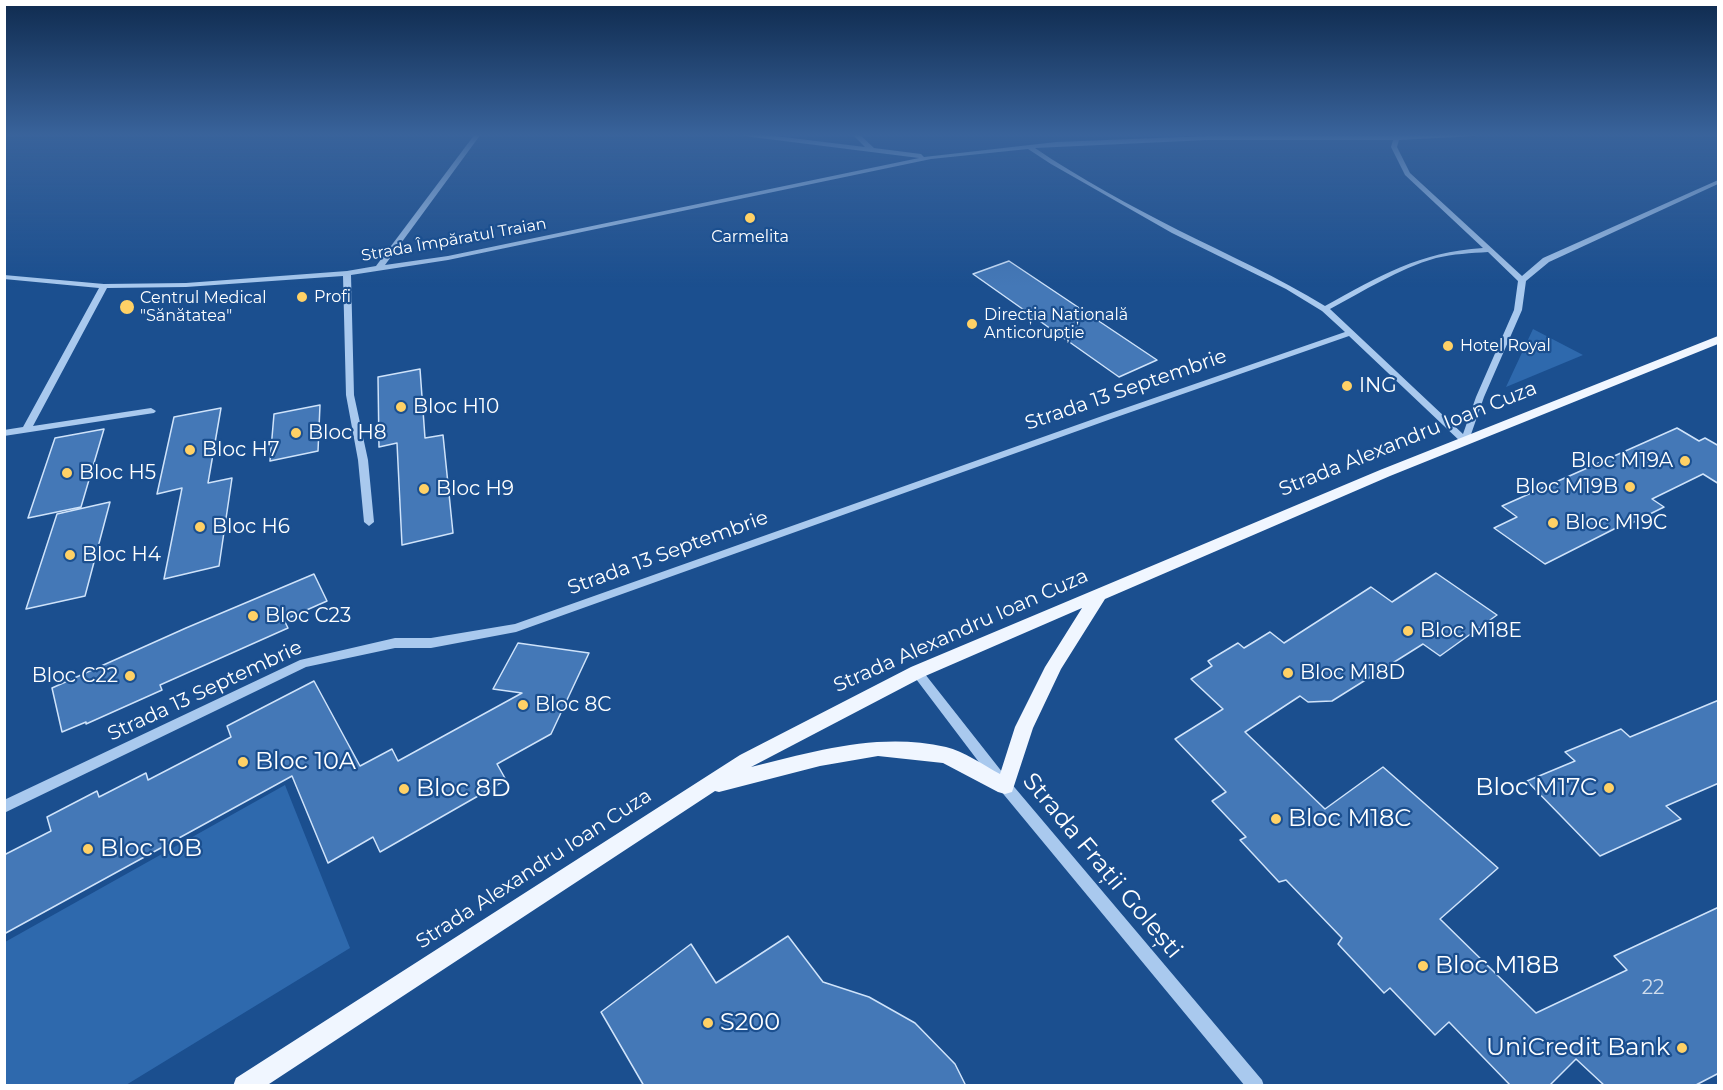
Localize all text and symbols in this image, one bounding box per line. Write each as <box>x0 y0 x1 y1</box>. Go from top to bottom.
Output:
marker: Carmelita <box>743 211 757 225</box>
street label: Strada Împăratul Traian <box>360 214 548 266</box>
place label: Carmelita <box>711 227 789 247</box>
place label: Profi <box>314 287 351 307</box>
place label: Centrul Medical "Sănătatea" <box>140 288 266 326</box>
marker: Profi <box>295 290 309 304</box>
marker: Centrul Medical "Sănătatea" <box>118 298 136 316</box>
place label: Direcția Națională Anticorupție <box>984 305 1128 343</box>
marker: Direcția Națională Anticorupție <box>965 317 979 331</box>
place label: Hotel Royal <box>1460 336 1551 356</box>
marker: Hotel Royal <box>1441 339 1455 353</box>
street label: Strada 13 Septembrie <box>1022 344 1230 436</box>
place label: ING <box>1359 374 1397 398</box>
street label: Strada Alexandru Ioan Cuza <box>1276 376 1540 502</box>
marker: ING <box>1340 379 1354 393</box>
place label: Bloc H10 <box>413 395 499 419</box>
marker: Bloc H10 <box>394 400 408 414</box>
place label: Bloc H8 <box>308 421 387 445</box>
marker: Bloc H8 <box>289 426 303 440</box>
place label: Bloc H7 <box>202 438 280 462</box>
marker: Bloc H7 <box>183 443 197 457</box>
place label: Bloc M19A <box>1571 449 1673 473</box>
marker: Bloc M19A <box>1678 454 1692 468</box>
place label: Bloc H5 <box>79 461 156 485</box>
marker: Bloc H5 <box>60 466 74 480</box>
place label: Bloc M19B <box>1515 475 1618 499</box>
place label: Bloc H9 <box>436 477 514 501</box>
marker: Bloc M19B <box>1623 480 1637 494</box>
marker: Bloc H9 <box>417 482 431 496</box>
street label: Strada 13 Septembrie <box>564 506 772 600</box>
place label: Bloc M19C <box>1565 511 1667 535</box>
place label: Bloc H6 <box>212 515 290 539</box>
marker: Bloc M19C <box>1546 516 1560 530</box>
marker: Bloc H6 <box>193 520 207 534</box>
place label: Bloc H4 <box>82 543 161 567</box>
marker: Bloc H4 <box>63 548 77 562</box>
street label: Strada Alexandru Ioan Cuza <box>830 564 1092 698</box>
place label: Bloc C23 <box>265 604 351 628</box>
marker: Bloc C23 <box>246 609 260 623</box>
place label: Bloc M18E <box>1420 619 1522 643</box>
marker: Bloc M18E <box>1401 624 1415 638</box>
street label: Strada 13 Septembrie <box>104 635 306 747</box>
place label: Bloc M18D <box>1300 661 1405 685</box>
place label: Bloc C22 <box>32 664 118 688</box>
marker: Bloc M18D <box>1281 666 1295 680</box>
marker: Bloc C22 <box>123 669 137 683</box>
place label: Bloc 8C <box>535 693 611 717</box>
marker: Bloc 8C <box>516 698 530 712</box>
place label: Bloc 10A <box>255 748 356 776</box>
marker: Bloc 10A <box>236 755 250 769</box>
street label: Strada Frații Golești <box>1016 767 1188 965</box>
place label: Bloc M17C <box>1475 774 1597 802</box>
place label: Bloc 8D <box>416 775 511 803</box>
marker: Bloc M17C <box>1602 781 1616 795</box>
marker: Bloc 8D <box>397 782 411 796</box>
street label: Strada Alexandru Ioan Cuza <box>412 784 656 954</box>
place label: Bloc M18C <box>1288 805 1411 833</box>
marker: Bloc M18C <box>1269 812 1283 826</box>
place label: Bloc 10B <box>100 835 202 863</box>
marker: Bloc 10B <box>81 842 95 856</box>
place label: Bloc M18B <box>1435 952 1559 980</box>
marker: Bloc M18B <box>1416 959 1430 973</box>
house number: 22 <box>1642 976 1664 1000</box>
place label: S200 <box>720 1009 780 1037</box>
marker: S200 <box>701 1016 715 1030</box>
place label: UniCredit Bank <box>1486 1034 1670 1062</box>
marker: UniCredit Bank <box>1675 1041 1689 1055</box>

